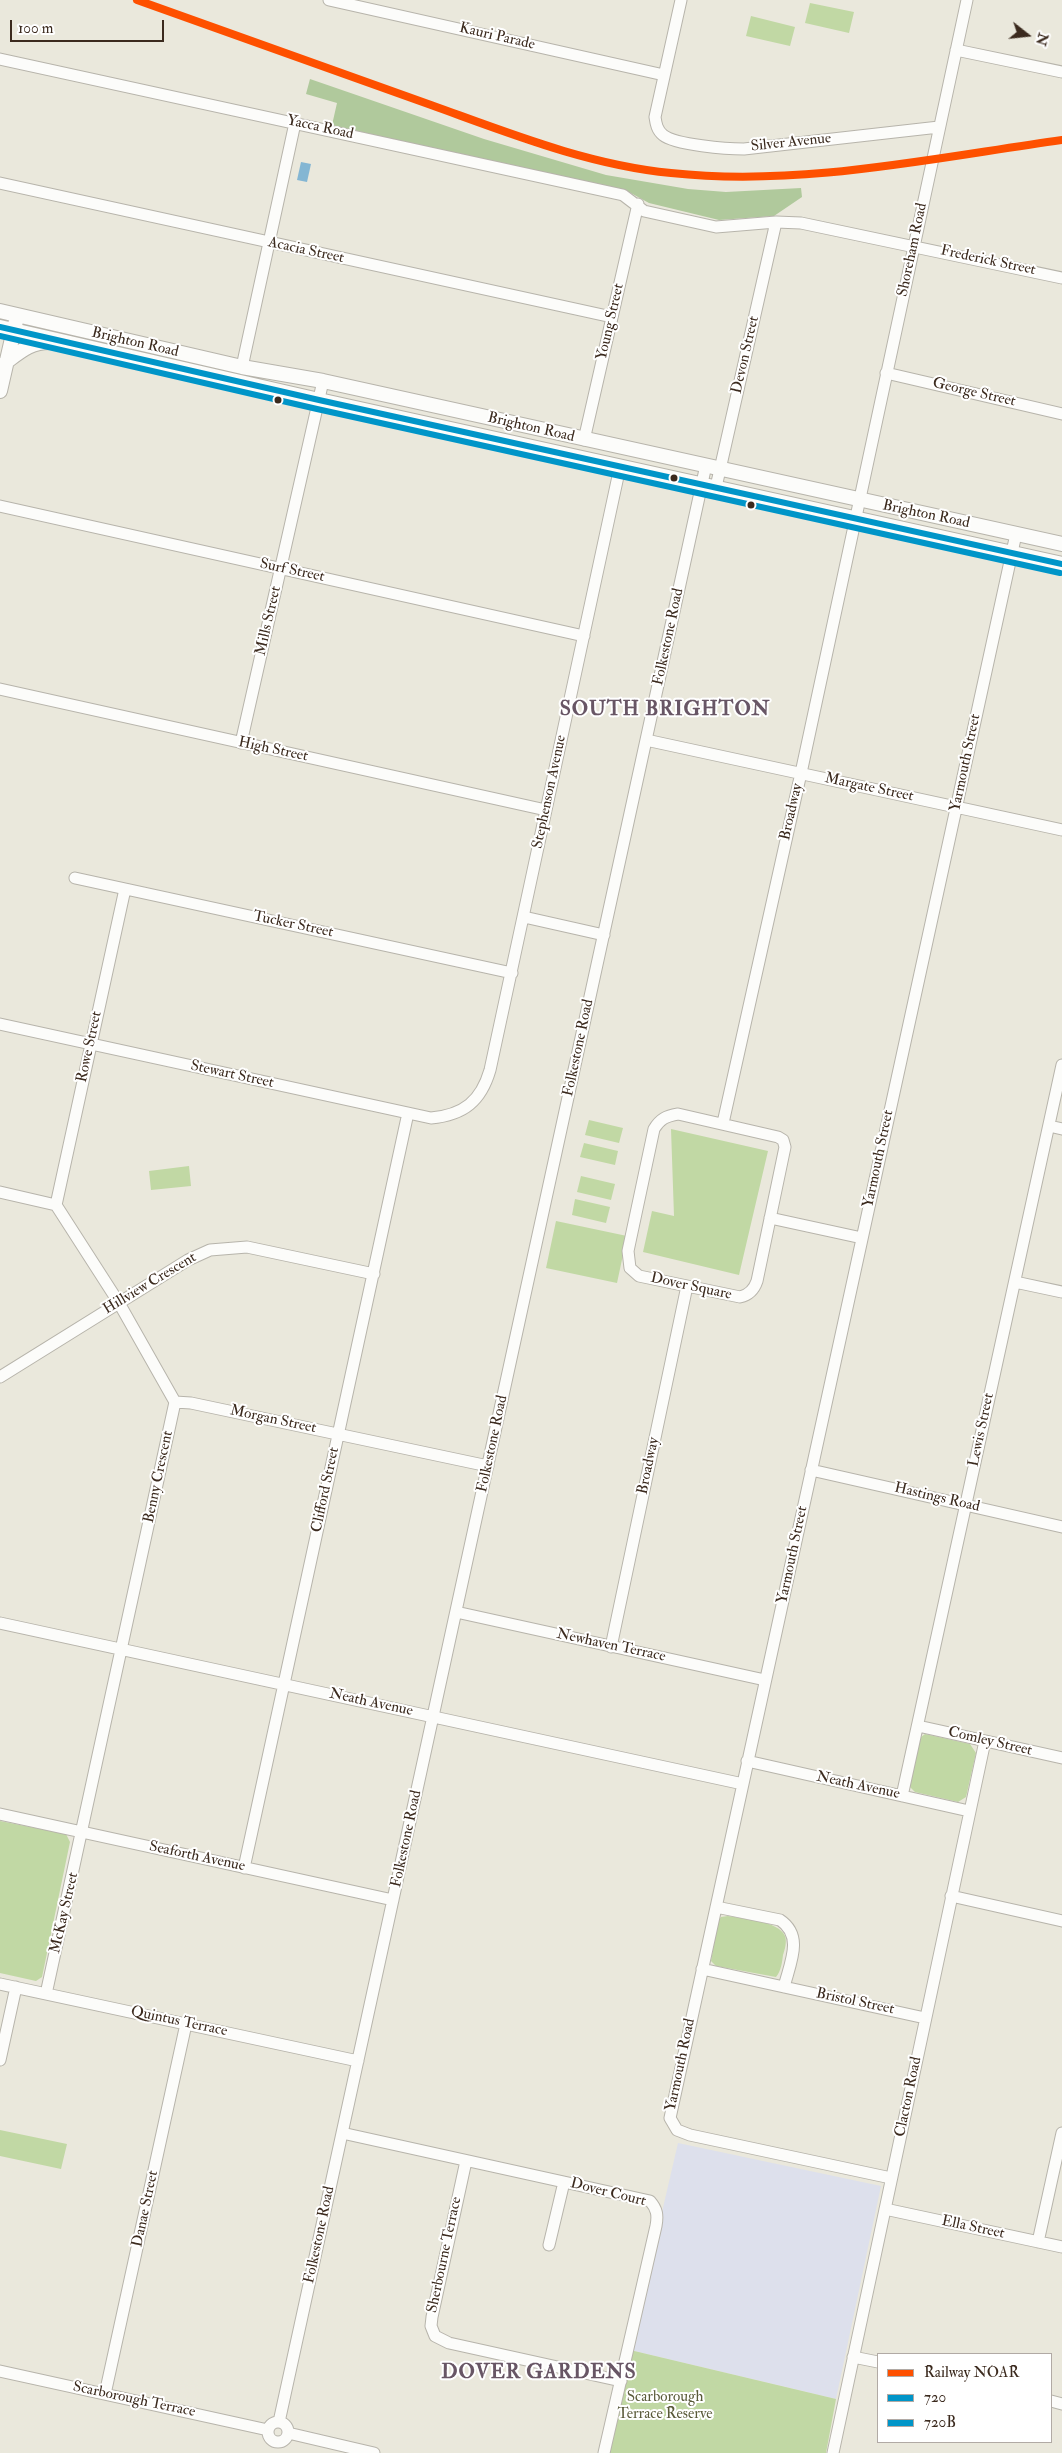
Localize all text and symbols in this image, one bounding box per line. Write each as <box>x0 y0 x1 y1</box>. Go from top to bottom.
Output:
scale bar <box>12 10 166 42</box>
north arrow <box>1002 10 1052 60</box>
text: 100 m <box>18 19 53 38</box>
street label: Kauri Parade <box>457 20 537 54</box>
text: N <box>1032 31 1052 48</box>
street label: Yacca Road <box>285 112 355 144</box>
street label: Silver Avenue <box>750 130 832 156</box>
street label: Shoreham Road <box>894 201 932 299</box>
street label: Acacia Street <box>266 234 346 268</box>
street label: Frederick Street <box>939 242 1037 280</box>
street label: Young Street <box>593 282 629 362</box>
street label: Devon Street <box>728 314 764 396</box>
street label: Brighton Road <box>90 324 180 362</box>
street label: George Street <box>931 375 1017 411</box>
unlabelled marker <box>273 395 283 405</box>
street label: Brighton Road <box>486 409 576 447</box>
unlabelled marker <box>669 473 679 483</box>
street label: Brighton Road <box>881 497 971 533</box>
unlabelled marker <box>746 500 756 510</box>
street label: Surf Street <box>258 555 326 587</box>
street label: Mills Street <box>252 585 286 657</box>
street label: Folkestone Road <box>650 587 688 687</box>
district label: SOUTH BRIGHTON <box>558 699 772 723</box>
street label: Yarmouth Street <box>947 713 985 813</box>
street label: High Street <box>236 734 310 766</box>
street label: Stephenson Avenue <box>529 734 571 850</box>
street label: Margate Street <box>823 770 915 806</box>
street label: Broadway <box>777 782 807 842</box>
street label: Tucker Street <box>251 908 335 942</box>
street label: Folkestone Road <box>560 998 598 1098</box>
street label: Rowe Street <box>74 1010 106 1084</box>
street label: Stewart Street <box>189 1057 275 1093</box>
street label: Yarmouth Street <box>860 1109 898 1209</box>
street label: Hillview Crescent <box>100 1249 200 1319</box>
street label: Dover Square <box>649 1270 733 1304</box>
street label: Lewis Street <box>965 1392 999 1468</box>
street label: Folkestone Road <box>474 1394 512 1494</box>
street label: Morgan Street <box>228 1402 318 1438</box>
street label: Benny Crescent <box>140 1429 178 1525</box>
street label: Broadway <box>634 1436 664 1496</box>
street label: Clifford Street <box>308 1446 344 1534</box>
street label: Hastings Road <box>892 1479 982 1517</box>
street label: Yarmouth Street <box>774 1505 812 1605</box>
street label: Newhaven Terrace <box>555 1626 667 1666</box>
street label: Neath Avenue <box>328 1685 414 1721</box>
street label: Comley Street <box>946 1724 1034 1760</box>
street label: Neath Avenue <box>815 1768 901 1804</box>
street label: Folkestone Road <box>388 1789 426 1889</box>
street label: Seaforth Avenue <box>147 1838 247 1876</box>
street label: McKay Street <box>47 1871 83 1955</box>
street label: Bristol Street <box>814 1985 896 2019</box>
street label: Quintus Terrace <box>129 2003 229 2041</box>
street label: Yarmouth Road <box>662 2017 700 2113</box>
street label: Clacton Road <box>892 2055 926 2139</box>
street label: Danae Street <box>129 2169 163 2249</box>
street label: Dover Court <box>568 2175 648 2211</box>
street label: Folkestone Road <box>301 2185 339 2285</box>
street label: Sherbourne Terrace <box>424 2195 466 2315</box>
street label: Ella Street <box>940 2213 1006 2243</box>
legend <box>877 2353 1052 2443</box>
district label: DOVER GARDENS <box>440 2362 638 2386</box>
text: Railway NOAR <box>924 2363 1019 2382</box>
street label: Scarborough Terrace <box>71 2378 197 2422</box>
text: 720 <box>924 2388 946 2407</box>
park label: Scarborough Terrace Reserve <box>618 2389 712 2424</box>
text: 720B <box>924 2413 956 2432</box>

